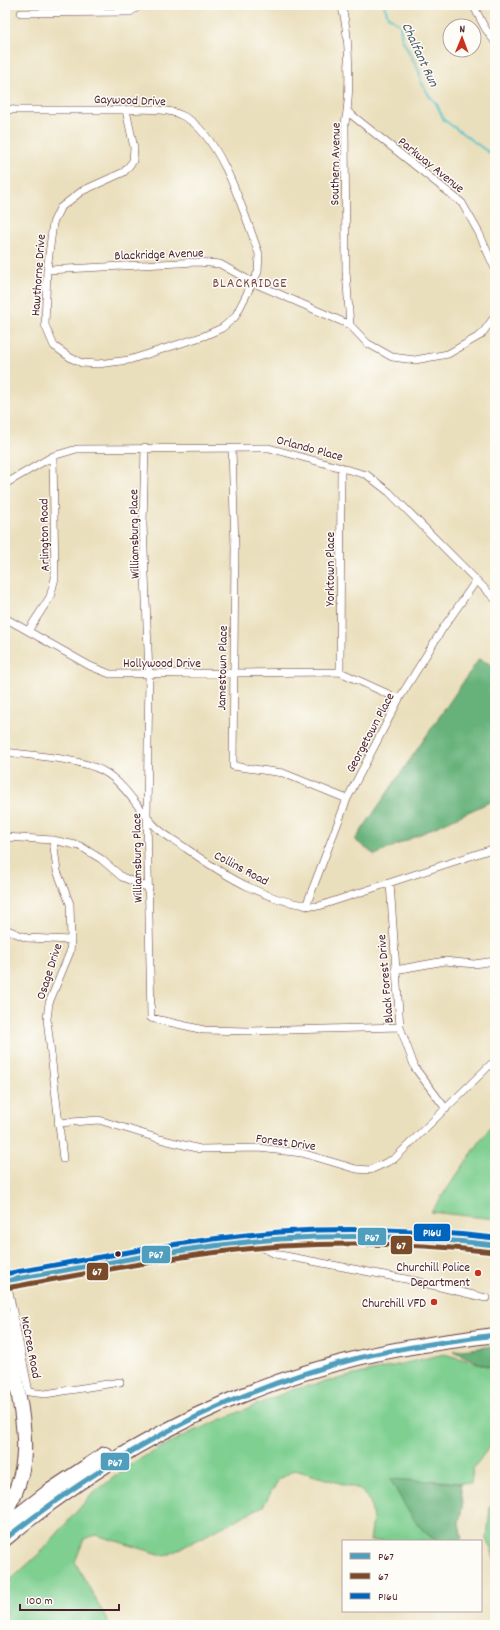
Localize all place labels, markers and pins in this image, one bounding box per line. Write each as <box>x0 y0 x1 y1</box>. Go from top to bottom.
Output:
unlabelled marker <box>113 1249 123 1259</box>
place label: Churchill Police Department <box>396 1259 470 1293</box>
marker: Churchill Police Department <box>473 1268 483 1278</box>
place label: Churchill VFD <box>362 1295 426 1314</box>
marker: Churchill VFD <box>429 1297 439 1307</box>

